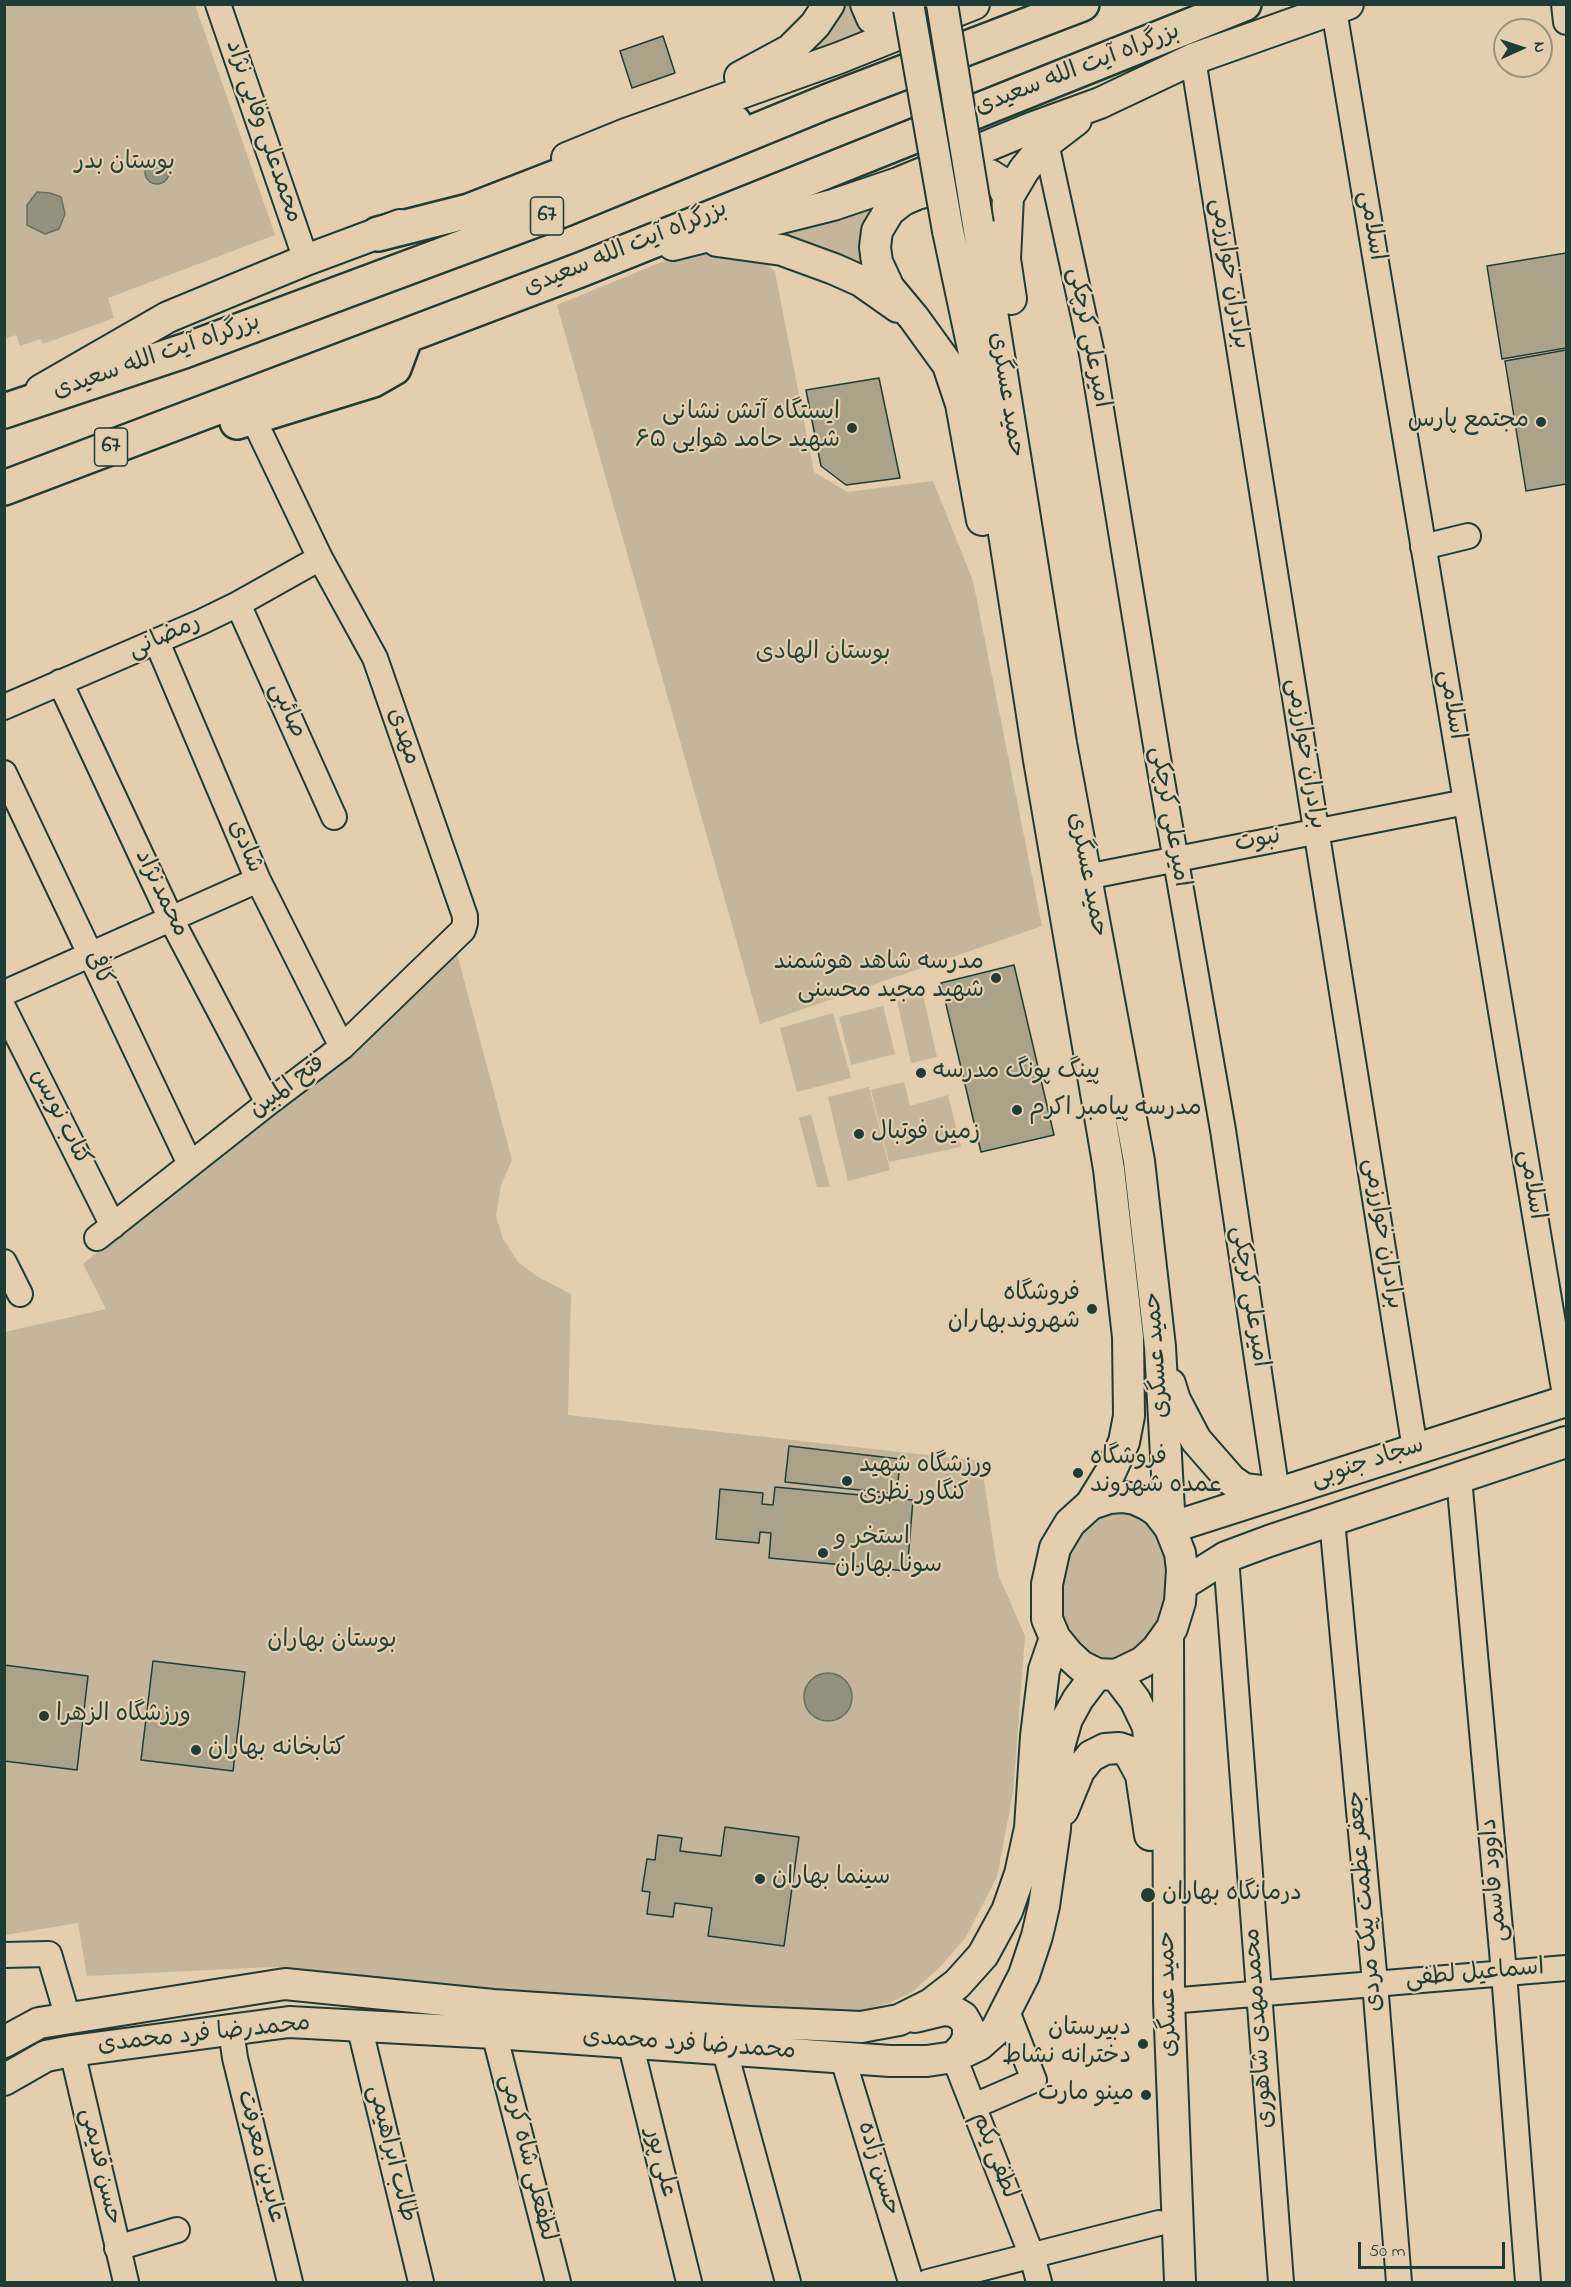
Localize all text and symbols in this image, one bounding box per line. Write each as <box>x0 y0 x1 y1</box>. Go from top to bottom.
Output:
north arrow <box>1493 18 1553 78</box>
street label: بزرگراه آیت الله سعیدی <box>971 19 1185 123</box>
street label: محمدعلی وفایی نژاد <box>217 37 307 227</box>
text: N <box>1527 41 1551 53</box>
park label: بوستان بدر <box>75 150 175 178</box>
street label: اسلامی <box>1350 189 1390 263</box>
street label: بزرگراه آیت الله سعیدی <box>520 196 732 304</box>
road number: 67 <box>530 197 564 235</box>
street label: برادران خوارزمی <box>1202 197 1254 351</box>
street label: امیرعلی کرچکی <box>1059 265 1115 411</box>
street label: بزرگراه آیت الله سعیدی <box>50 309 264 407</box>
street label: حمید عسگری <box>981 330 1029 460</box>
place label: ایستگاه آتش نشانی ۶۵ شهید حامد هوایی <box>635 400 840 456</box>
place label: مجتمع پارس <box>1408 408 1529 436</box>
marker: مجتمع پارس <box>1534 415 1548 429</box>
marker: ایستگاه آتش نشانی ۶۵ شهید حامد هوایی <box>845 421 859 435</box>
road number: 67 <box>94 428 128 466</box>
street label: رمضانی <box>124 609 206 667</box>
park label: بوستان الهادی <box>756 640 890 668</box>
street label: اسلامی <box>1430 668 1470 742</box>
street label: برادران خوارزمی <box>1278 677 1330 831</box>
street label: صائبی <box>261 679 311 743</box>
street label: مهدی <box>379 705 425 769</box>
street label: امیرعلی کرچکی <box>1141 744 1195 890</box>
street label: حمید عسگری <box>1060 810 1112 940</box>
street label: شادی <box>220 816 268 878</box>
street label: نبوت <box>1233 823 1283 861</box>
street label: محمدنژاد <box>127 846 193 942</box>
street label: کافی <box>76 947 118 991</box>
place label: مدرسه شاهد هوشمند شهید مجید محسنی <box>774 950 984 1006</box>
marker: مدرسه شاهد هوشمند شهید مجید محسنی <box>989 971 1003 985</box>
street label: فتح المبین <box>244 1050 332 1126</box>
place label: پینگ پونگ مدرسه <box>933 1059 1100 1087</box>
street label: کتاب نویس <box>22 1065 96 1171</box>
marker: پینگ پونگ مدرسه <box>914 1066 928 1080</box>
place label: مدرسه پیامبر اکرم <box>1029 1096 1202 1124</box>
marker: مدرسه پیامبر اکرم <box>1010 1103 1024 1117</box>
place label: زمین فوتبال <box>871 1120 980 1148</box>
marker: زمین فوتبال <box>852 1127 866 1141</box>
street label: اسلامی <box>1510 1148 1550 1222</box>
street label: برادران خوارزمی <box>1355 1157 1407 1311</box>
street label: امیرعلی کرچکی <box>1223 1224 1273 1370</box>
place label: فروشگاه شهروندبهاران <box>948 1281 1080 1337</box>
street label: حمید عسگری <box>1140 1291 1178 1419</box>
marker: فروشگاه شهروندبهاران <box>1085 1302 1099 1316</box>
street label: سجاد جنوبی <box>1308 1432 1428 1496</box>
place label: فروشگاه عمده شهروند <box>1090 1445 1222 1501</box>
place label: ورزشگاه شهید کنگاور نظری <box>859 1453 992 1509</box>
marker: فروشگاه عمده شهروند <box>1071 1466 1085 1480</box>
marker: ورزشگاه شهید کنگاور نظری <box>840 1474 854 1488</box>
place label: استخر و سونا بهاران <box>835 1525 942 1581</box>
marker: استخر و سونا بهاران <box>816 1546 830 1560</box>
park label: بوستان بهاران <box>267 1628 397 1656</box>
place label: ورزشگاه الزهرا <box>56 1702 191 1730</box>
marker: ورزشگاه الزهرا <box>37 1709 51 1723</box>
place label: کتابخانه بهاران <box>208 1736 346 1764</box>
marker: کتابخانه بهاران <box>189 1743 203 1757</box>
street label: جعفر عظمت پیک مردی <box>1343 1789 1391 2013</box>
street label: داوود قاسمی <box>1476 1817 1516 1943</box>
place label: سینما بهاران <box>772 1865 890 1893</box>
marker: سینما بهاران <box>753 1872 767 1886</box>
place label: درمانگاه بهاران <box>1162 1881 1302 1909</box>
marker: درمانگاه بهاران <box>1139 1886 1157 1904</box>
street label: محمدمهدی شاهوری <box>1240 1927 1282 2129</box>
street label: حمید عسگری <box>1154 1931 1186 2057</box>
street label: اسماعیل لطفی <box>1404 1955 1546 1995</box>
street label: محمدرضا فرد محمدی <box>96 2011 312 2061</box>
place label: دبیرستان دخترانه نشاط <box>1002 2016 1131 2072</box>
street label: محمدرضا فرد محمدی <box>581 2024 797 2068</box>
marker: دبیرستان دخترانه نشاط <box>1136 2037 1150 2051</box>
street label: لطفعلی شاه کرمی <box>491 2072 561 2244</box>
place label: مینو مارت <box>1038 2081 1134 2109</box>
street label: طالب ابراهیمی <box>359 2082 421 2226</box>
street label: عابدین معرفت <box>229 2088 289 2226</box>
marker: مینو مارت <box>1139 2088 1153 2102</box>
street label: حسن قدیمی <box>72 2106 126 2228</box>
street label: لطفی یکم <box>963 2109 1023 2203</box>
street label: حسن زاده <box>849 2118 905 2220</box>
street label: علی پور <box>637 2125 681 2201</box>
scale bar <box>1361 2230 1508 2268</box>
text: 50 m <box>1369 2239 1406 2265</box>

